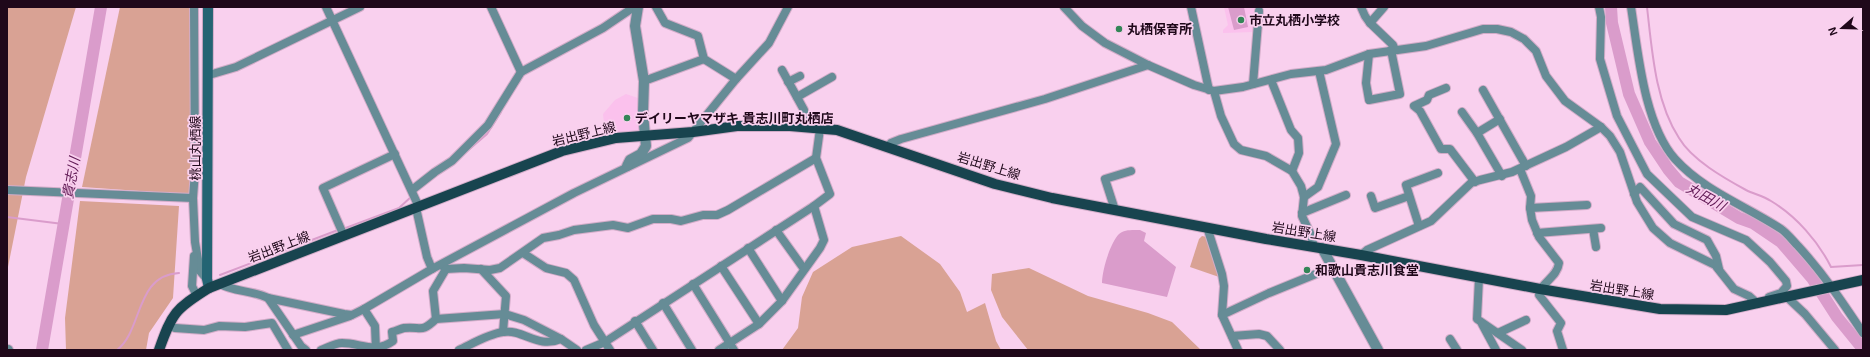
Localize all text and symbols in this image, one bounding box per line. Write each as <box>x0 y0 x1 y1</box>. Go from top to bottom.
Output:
north arrow <box>1822 8 1862 48</box>
place label: 市立丸栖小学校 <box>1249 13 1340 28</box>
marker: 市立丸栖小学校 <box>1236 15 1246 25</box>
place label: 丸栖保育所 <box>1127 22 1192 37</box>
marker: 丸栖保育所 <box>1114 24 1124 34</box>
text: N <box>1826 26 1840 37</box>
place label: デイリーヤマザキ 貴志川町丸栖店 <box>635 111 834 126</box>
marker: デイリーヤマザキ 貴志川町丸栖店 <box>622 113 632 123</box>
street label: 桃山丸栖線 <box>188 115 203 181</box>
street label: 岩出野上線 <box>551 119 617 149</box>
street label: 岩出野上線 <box>956 149 1022 183</box>
water label: 貴志川 <box>59 154 83 200</box>
water label: 丸田川 <box>1684 180 1730 215</box>
street label: 岩出野上線 <box>1271 220 1337 244</box>
street label: 岩出野上線 <box>246 228 312 266</box>
place label: 和歌山貴志川食堂 <box>1315 263 1419 278</box>
marker: 和歌山貴志川食堂 <box>1302 265 1312 275</box>
street label: 岩出野上線 <box>1589 278 1655 302</box>

